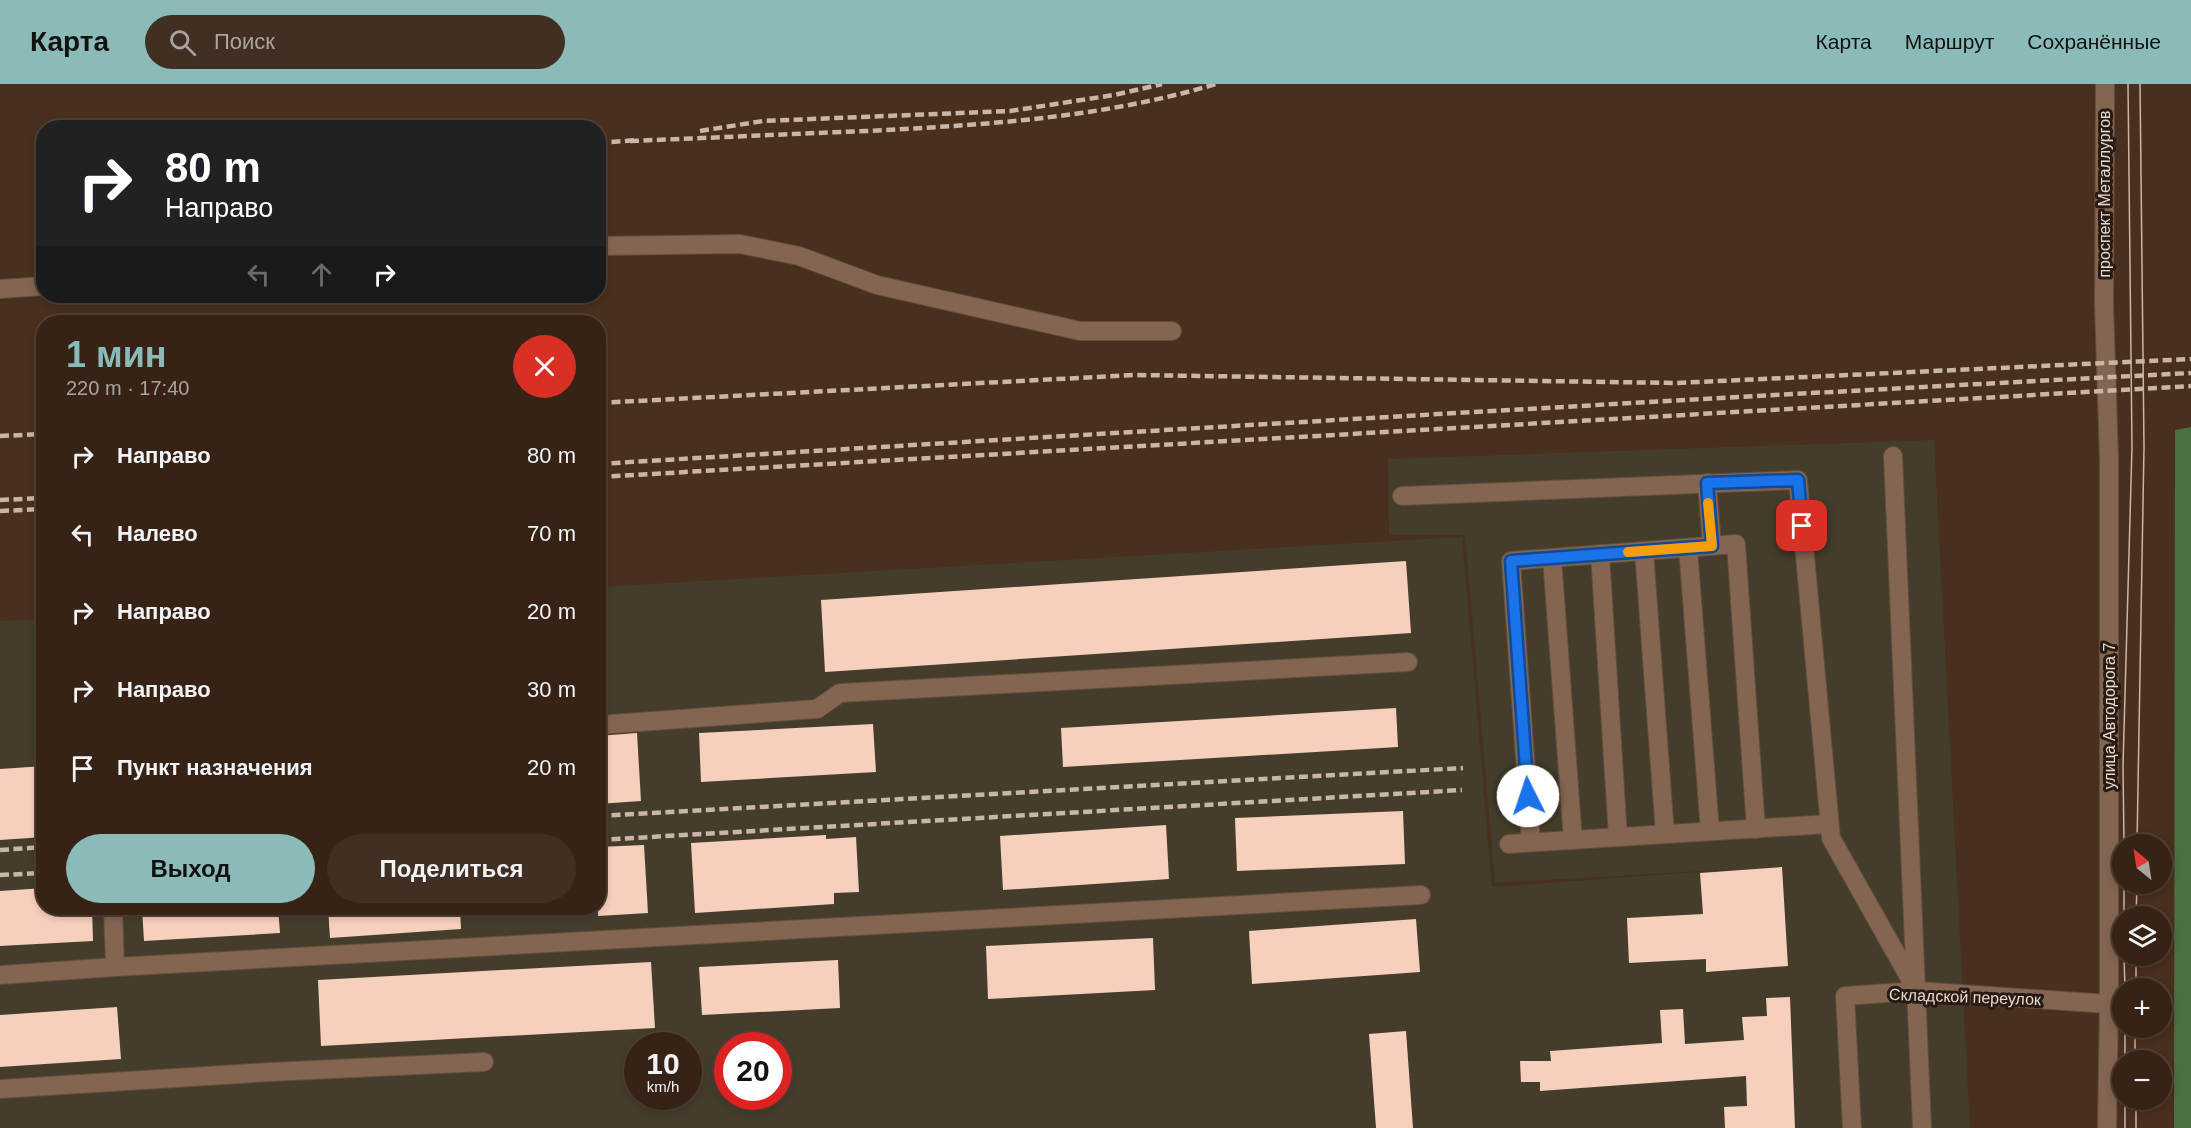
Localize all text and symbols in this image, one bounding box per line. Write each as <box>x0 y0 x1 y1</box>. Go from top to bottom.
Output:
search box <box>145 15 565 69</box>
text: Карта <box>30 26 109 57</box>
icon: search <box>166 26 199 59</box>
text: Поиск <box>214 29 275 54</box>
text: Карта <box>1816 30 1872 53</box>
text: Маршрут <box>1905 30 1994 53</box>
text: Сохранённые <box>2027 30 2161 53</box>
street label: проспект Металлургов <box>2096 110 2113 278</box>
icon: right <box>66 144 144 222</box>
text: 80 m <box>165 144 261 191</box>
text: Направо <box>165 193 273 223</box>
icon: left <box>242 258 275 291</box>
icon: ahead <box>305 258 338 291</box>
icon: right <box>368 258 401 291</box>
text: 1 мин <box>66 334 167 375</box>
button: close <box>513 335 576 398</box>
text: 220 m · 17:40 <box>66 377 189 399</box>
icon: right <box>66 440 99 473</box>
text: Направо <box>117 443 211 468</box>
text: 80 m <box>527 443 576 468</box>
pin <box>1776 500 1827 551</box>
icon: arrive <box>1785 509 1818 542</box>
icon: left <box>66 518 99 551</box>
text: Налево <box>117 521 198 546</box>
text: 70 m <box>527 521 576 546</box>
icon: right <box>66 596 99 629</box>
text: Направо <box>117 599 211 624</box>
text: 20 m <box>527 599 576 624</box>
street label: улица Автодорога 7 <box>2101 643 2118 789</box>
icon: right <box>66 674 99 707</box>
text: Направо <box>117 677 211 702</box>
text: 30 m <box>527 677 576 702</box>
icon: arrive <box>66 752 99 785</box>
text: Пункт назначения <box>117 755 313 780</box>
text: 20 m <box>527 755 576 780</box>
position arrow <box>1496 764 1560 828</box>
button: Выход <box>66 834 315 903</box>
button: Поделиться <box>327 834 576 903</box>
north arrow <box>2112 834 2172 894</box>
map controls <box>2112 834 2172 1110</box>
button: layers <box>2112 906 2172 966</box>
button: + <box>2112 978 2172 1038</box>
street label: Складской переулок <box>1889 986 2042 1008</box>
speed limit sign: 20 <box>714 1032 792 1110</box>
text: 10 <box>646 1047 680 1080</box>
button: − <box>2112 1050 2172 1110</box>
text: km/h <box>647 1078 679 1095</box>

